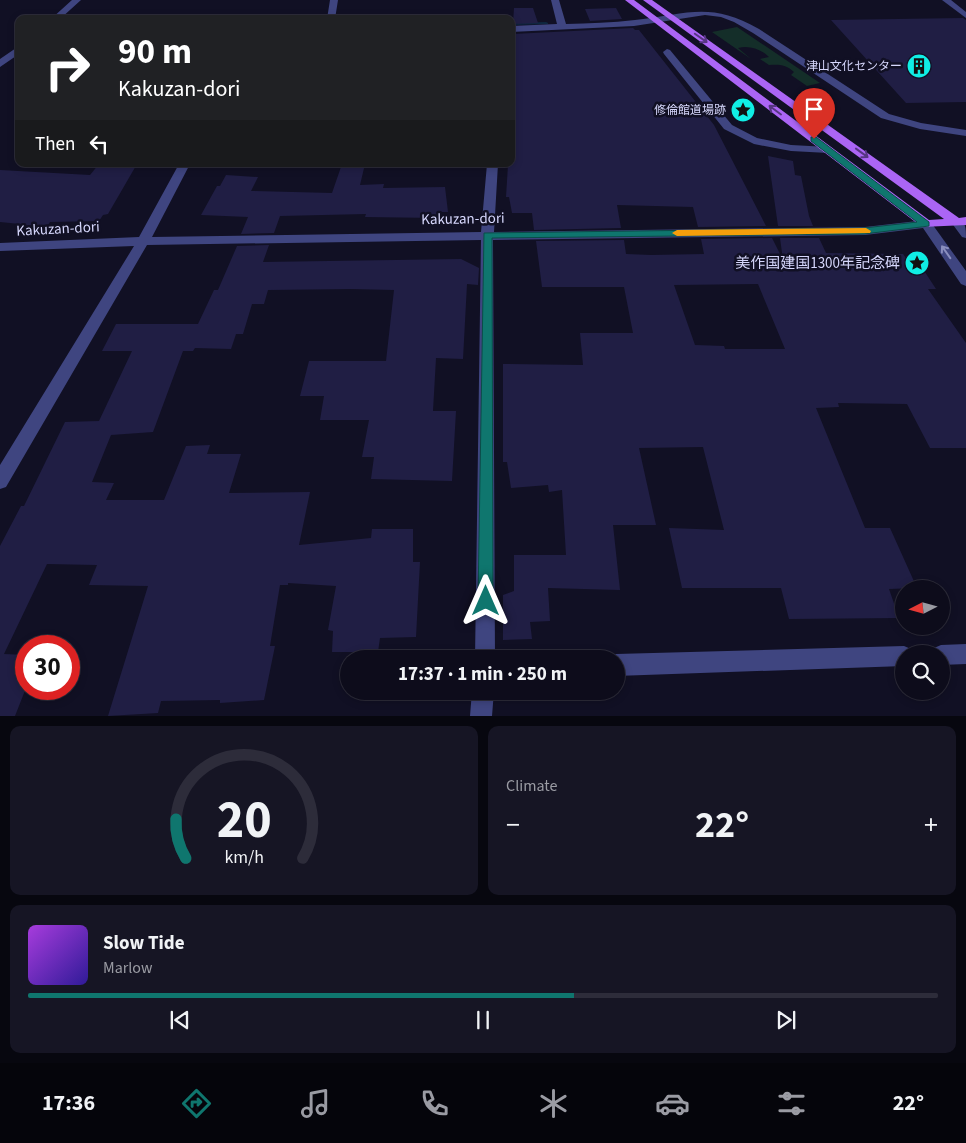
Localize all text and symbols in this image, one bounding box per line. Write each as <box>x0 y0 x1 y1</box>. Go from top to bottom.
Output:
text: 90 m <box>118 27 192 77</box>
one-way arrow <box>694 33 708 43</box>
icon: right <box>35 35 100 100</box>
building icon: 津山文化センター <box>906 53 932 79</box>
place label: 津山文化センター <box>806 58 902 75</box>
text: Kakuzan-dori <box>118 73 240 105</box>
pin <box>793 88 835 139</box>
icon: arrive <box>800 95 828 123</box>
place icon: 修倫館道場跡 <box>730 97 756 123</box>
place label: 修倫館道場跡 <box>654 102 726 119</box>
one-way arrow <box>768 105 782 115</box>
icon: left <box>85 130 113 158</box>
text: Then <box>35 131 75 158</box>
one-way arrow <box>855 148 869 158</box>
street label: Kakuzan-dori <box>421 208 505 230</box>
street label: Kakuzan-dori <box>16 216 100 242</box>
one-way arrow <box>941 245 951 259</box>
place icon: 美作国建国1300年記念碑 <box>904 250 930 276</box>
place label: 美作国建国1300年記念碑 <box>735 253 900 274</box>
position arrow <box>459 574 511 626</box>
north arrow <box>895 580 950 635</box>
map controls <box>895 580 950 700</box>
speed limit sign: 30 <box>15 635 80 700</box>
button: search <box>895 645 950 700</box>
text: 17:37 · 1 min · 250 m <box>398 661 567 688</box>
text: Climate <box>506 775 557 797</box>
text: 20 <box>217 784 271 858</box>
text: 22° <box>695 798 749 852</box>
text: − <box>506 805 520 845</box>
text: + <box>924 805 938 845</box>
text: km/h <box>224 845 264 870</box>
text: Slow Tide <box>103 930 184 957</box>
text: Marlow <box>103 957 152 979</box>
icon: previous <box>166 1006 194 1034</box>
icon: pause <box>469 1006 497 1034</box>
icon: next <box>772 1006 800 1034</box>
icon: directions <box>179 1086 214 1121</box>
icon: music <box>298 1086 333 1121</box>
icon: phone <box>417 1086 452 1121</box>
icon: climate <box>536 1086 571 1121</box>
icon: car <box>655 1086 690 1121</box>
icon: filters <box>774 1086 809 1121</box>
text: 17:36 <box>42 1087 95 1119</box>
text: 22° <box>893 1087 924 1119</box>

